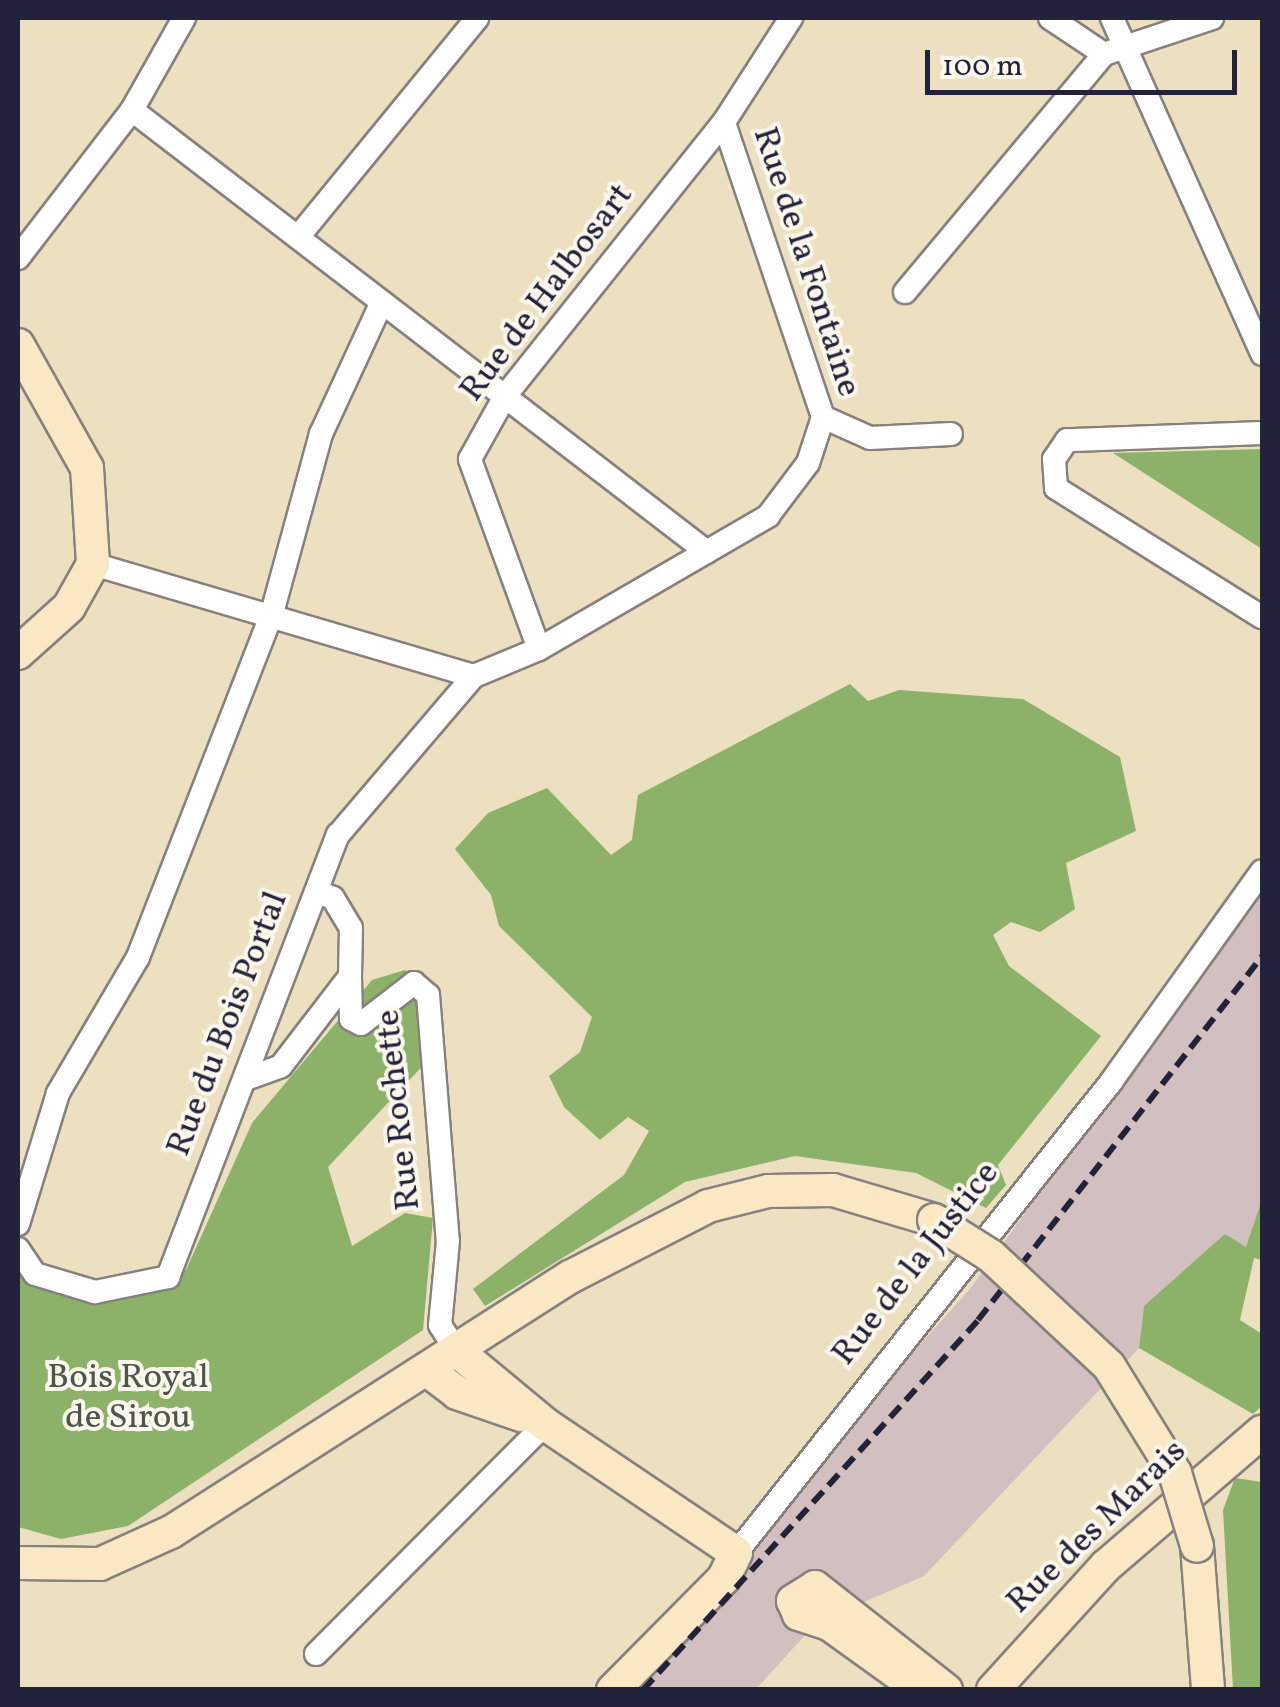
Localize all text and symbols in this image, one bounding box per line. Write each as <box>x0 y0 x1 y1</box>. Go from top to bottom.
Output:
scale bar <box>930 30 1242 92</box>
text: 100 m <box>942 46 1023 88</box>
street label: Rue de la Fontaine <box>743 122 869 402</box>
street label: Rue de Halbosart <box>451 176 643 410</box>
street label: Rue du Bois Portal <box>158 886 298 1162</box>
street label: Rue Rochette <box>368 1007 430 1213</box>
street label: Rue de la Justice <box>823 1154 1009 1374</box>
park label: Bois Royal de Sirou <box>47 1357 209 1439</box>
street label: Rue des Marais <box>999 1431 1195 1623</box>

